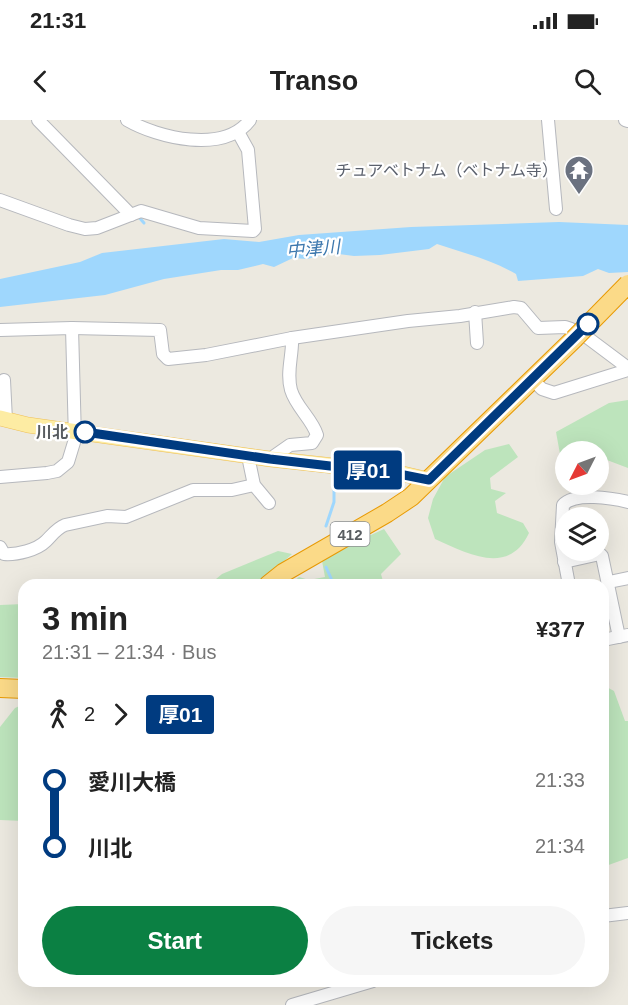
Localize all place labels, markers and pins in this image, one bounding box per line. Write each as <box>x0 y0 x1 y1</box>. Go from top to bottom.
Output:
temple icon: チュアベトナム（ベトナム寺） <box>563 154 595 196</box>
place label: チュアベトナム（ベトナム寺） <box>336 162 558 179</box>
unlabelled marker <box>577 313 599 335</box>
marker: 川北 <box>74 421 96 443</box>
place label: 川北 <box>36 424 68 441</box>

